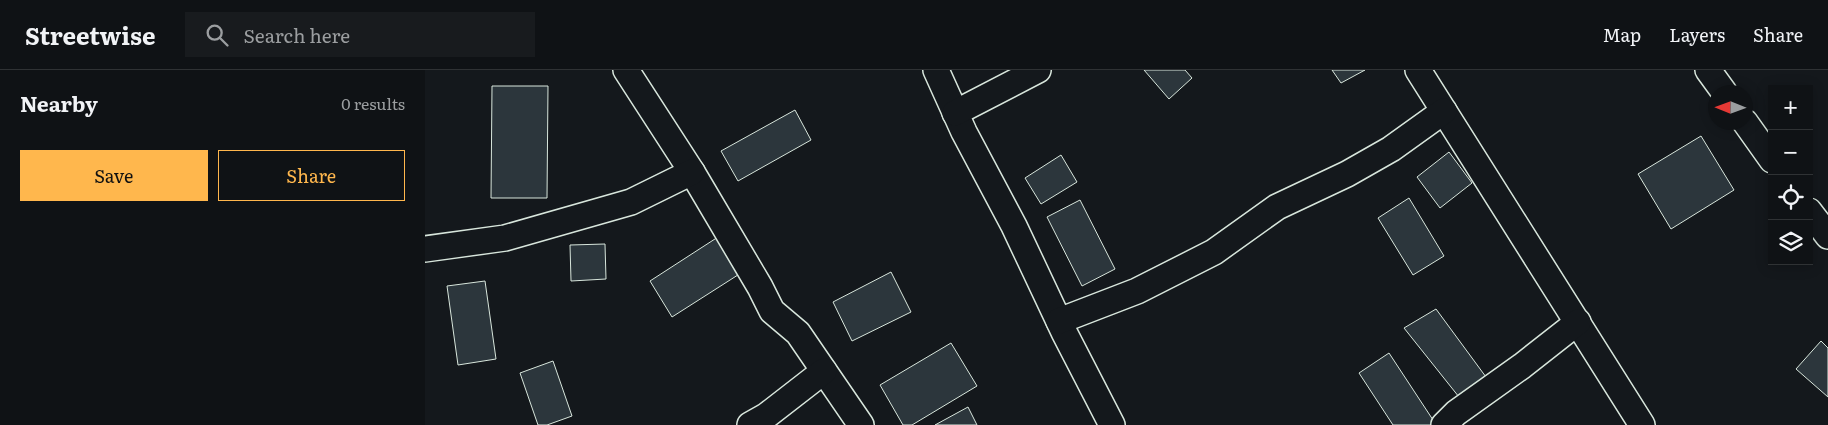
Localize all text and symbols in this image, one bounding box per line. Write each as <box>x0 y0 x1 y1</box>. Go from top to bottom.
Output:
search box <box>185 12 535 57</box>
text: Streetwise <box>25 17 155 52</box>
icon: search <box>203 21 231 49</box>
text: Search here <box>243 21 350 49</box>
text: Map <box>1603 21 1641 48</box>
text: Layers <box>1669 21 1725 48</box>
text: Share <box>1753 21 1803 48</box>
north arrow <box>1708 85 1753 130</box>
map controls <box>1768 85 1813 265</box>
button: + <box>1768 85 1813 130</box>
text: Nearby <box>20 87 98 118</box>
text: 0 results <box>341 91 405 115</box>
button: − <box>1768 130 1813 175</box>
button: Save <box>20 150 208 201</box>
button: Share <box>218 150 405 201</box>
button: locate <box>1768 175 1813 220</box>
button: layers <box>1768 220 1813 265</box>

